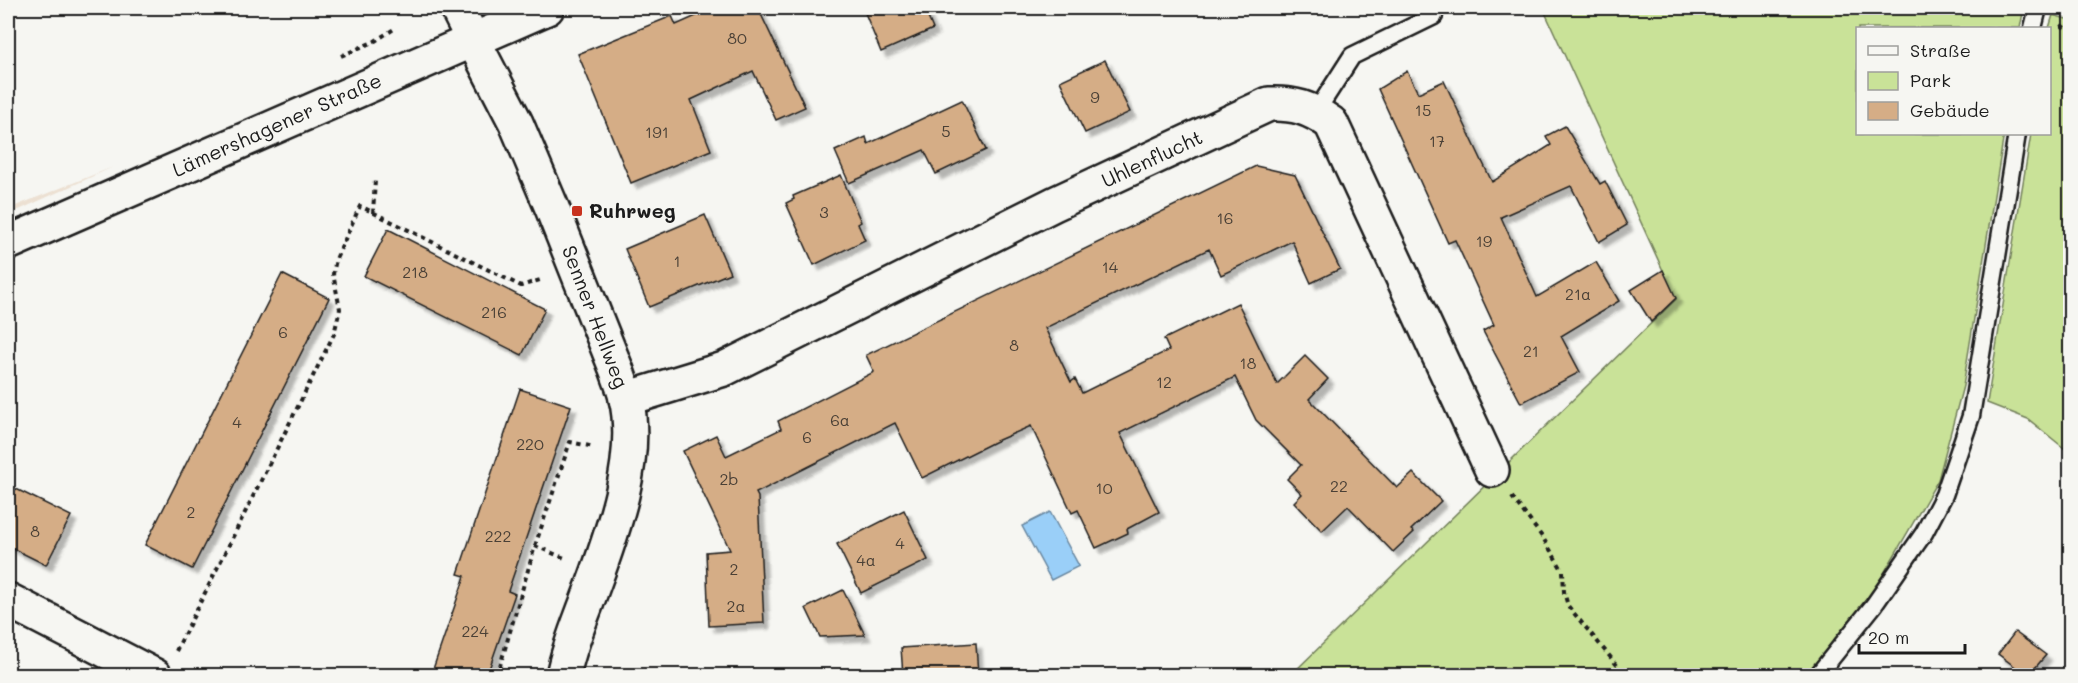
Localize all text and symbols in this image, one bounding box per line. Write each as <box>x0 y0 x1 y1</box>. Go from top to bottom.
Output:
house number: 80 <box>727 27 747 48</box>
legend <box>1856 27 2051 135</box>
text: Straße <box>1910 38 1971 62</box>
street label: Lämershagener Straße <box>168 66 385 182</box>
text: Park <box>1910 68 1951 92</box>
house number: 9 <box>1090 86 1100 107</box>
text: Gebäude <box>1910 98 1990 122</box>
house number: 15 <box>1415 99 1431 120</box>
house number: 5 <box>941 120 951 141</box>
house number: 191 <box>645 121 669 142</box>
street label: Uhlenflucht <box>1097 123 1206 193</box>
house number: 17 <box>1429 130 1445 151</box>
place label: Ruhrweg <box>589 197 676 223</box>
house number: 3 <box>819 201 829 222</box>
marker: Ruhrweg <box>570 204 584 218</box>
house number: 16 <box>1217 207 1233 228</box>
house number: 19 <box>1476 230 1492 251</box>
street label: Senner Hellweg <box>557 242 635 392</box>
house number: 1 <box>673 250 681 271</box>
house number: 14 <box>1102 256 1119 277</box>
house number: 218 <box>402 261 428 282</box>
house number: 21a <box>1565 283 1591 304</box>
house number: 216 <box>481 301 507 322</box>
house number: 6 <box>278 321 288 342</box>
house number: 8 <box>1009 334 1019 355</box>
house number: 21 <box>1523 340 1539 361</box>
house number: 18 <box>1240 352 1257 373</box>
house number: 12 <box>1156 371 1172 392</box>
house number: 6a <box>830 409 850 430</box>
house number: 4 <box>232 411 242 432</box>
house number: 6 <box>802 426 812 447</box>
house number: 220 <box>516 433 544 454</box>
house number: 2b <box>719 468 739 489</box>
house number: 22 <box>1330 475 1348 496</box>
house number: 10 <box>1095 477 1113 498</box>
house number: 2 <box>187 501 195 522</box>
house number: 8 <box>30 520 40 541</box>
house number: 222 <box>485 525 511 546</box>
house number: 4 <box>895 532 905 553</box>
house number: 4a <box>856 549 876 570</box>
house number: 2 <box>730 558 738 579</box>
house number: 2a <box>727 595 745 616</box>
scale bar <box>1859 617 1966 655</box>
house number: 224 <box>461 620 489 641</box>
text: 20 m <box>1868 625 1909 649</box>

